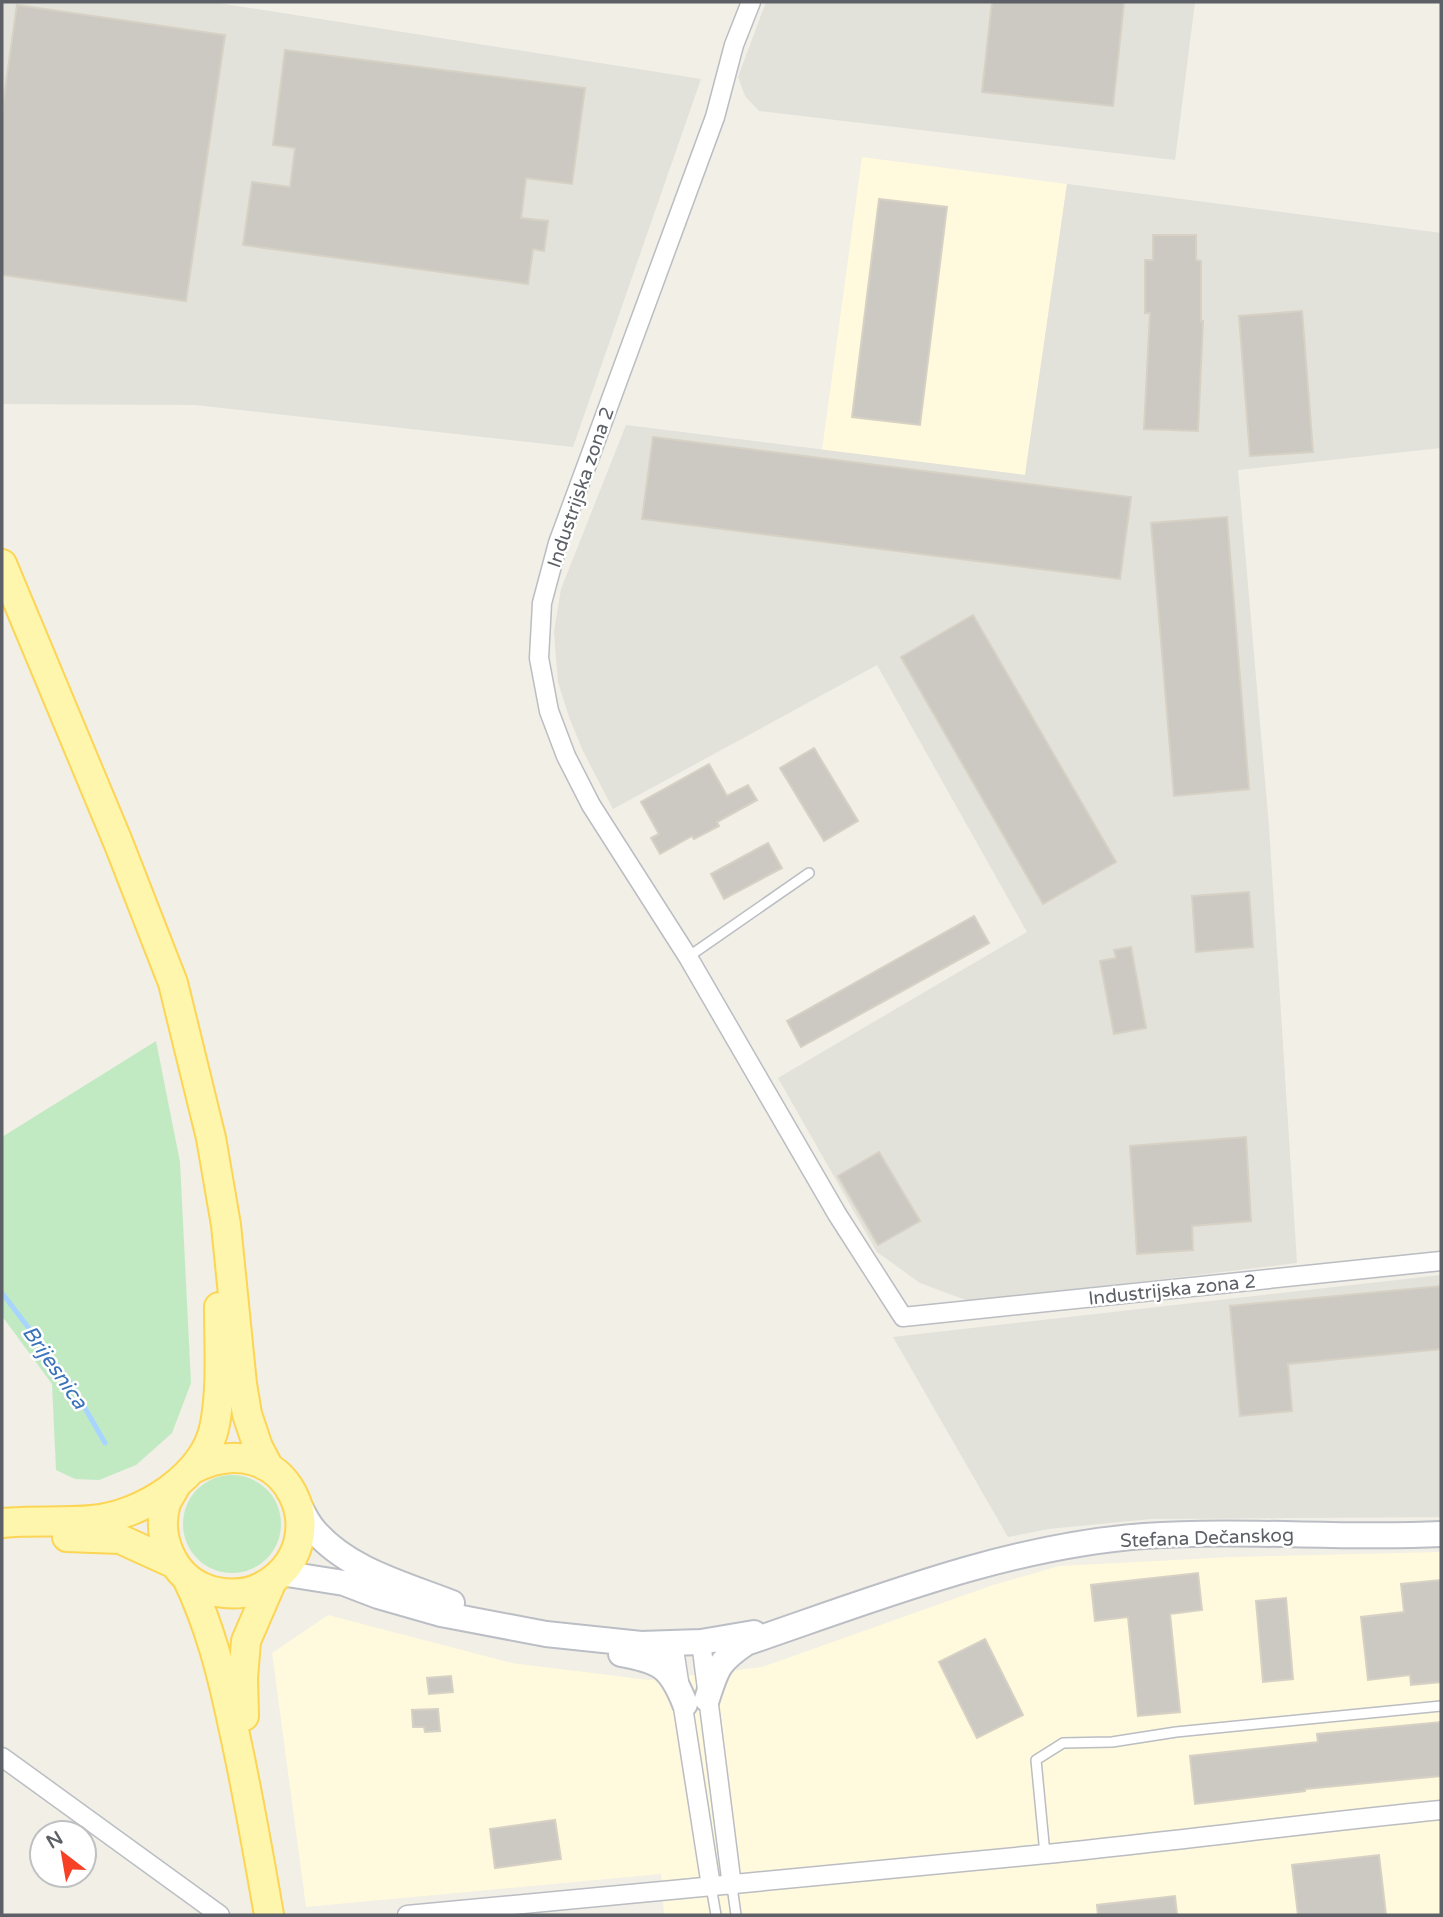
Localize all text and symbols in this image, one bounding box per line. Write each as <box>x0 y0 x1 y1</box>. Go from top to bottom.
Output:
street label: Industrijska zona 2 <box>543 404 619 571</box>
street label: Industrijska zona 2 <box>1087 1270 1257 1310</box>
water label: Brijesnica <box>17 1321 93 1415</box>
street label: Stefana Dečanskog <box>1120 1524 1294 1552</box>
north arrow <box>28 1819 98 1889</box>
text: N <box>43 1827 67 1854</box>

